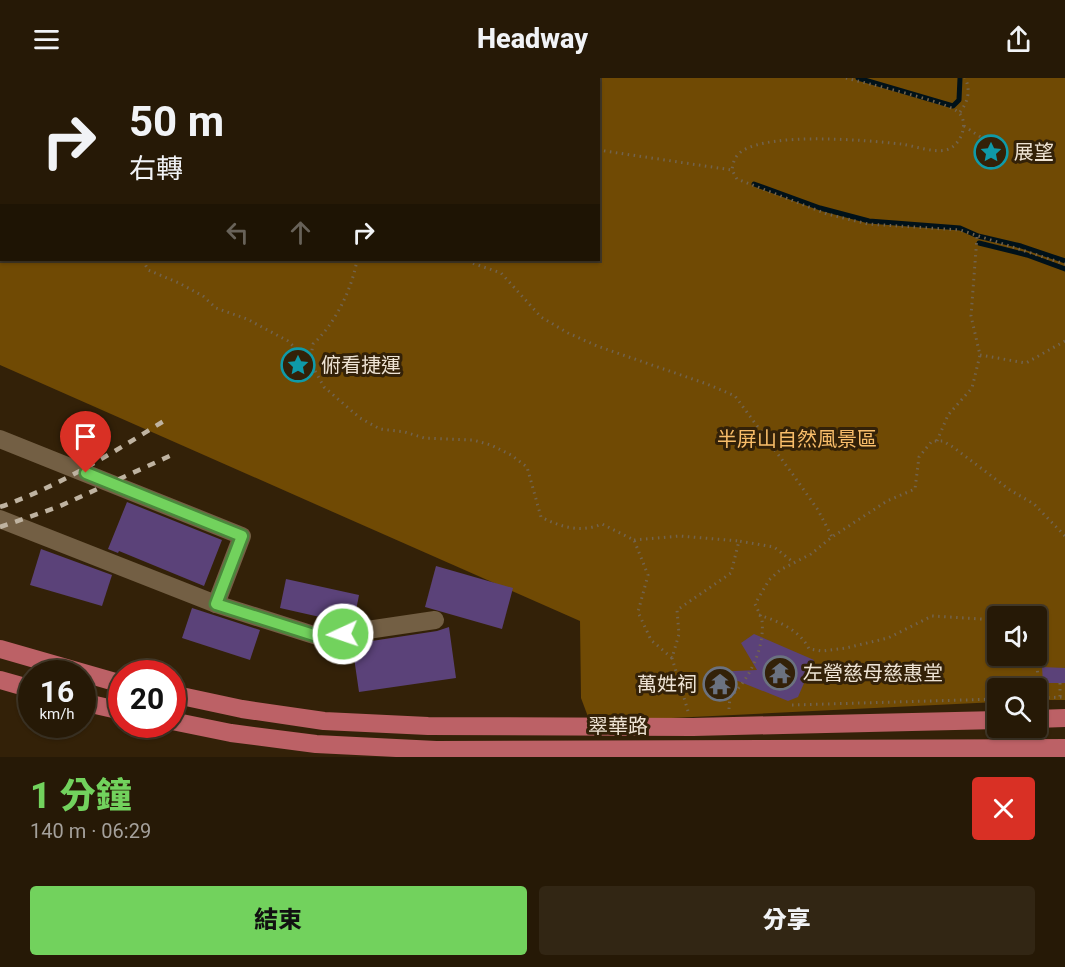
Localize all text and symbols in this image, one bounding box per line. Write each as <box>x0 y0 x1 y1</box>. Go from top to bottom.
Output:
icon: menu <box>30 23 63 56</box>
text: Headway <box>477 23 588 55</box>
icon: share <box>1002 23 1035 56</box>
text: 50 m <box>129 97 224 146</box>
icon: right <box>30 102 108 180</box>
place icon: 展望 <box>973 134 1009 170</box>
place label: 展望 <box>1014 140 1054 164</box>
text: 右轉 <box>129 153 183 185</box>
icon: left <box>221 216 254 249</box>
icon: ahead <box>284 216 317 249</box>
icon: right <box>347 216 380 249</box>
place icon: 俯看捷運 <box>280 347 316 383</box>
place label: 俯看捷運 <box>321 353 401 377</box>
pin <box>60 411 111 473</box>
icon: arrive <box>69 420 102 453</box>
park label: 半屏山自然風景區 <box>717 427 877 451</box>
position arrow <box>311 602 375 666</box>
map controls <box>987 606 1047 738</box>
button: sound <box>987 606 1047 666</box>
temple icon: 左營慈母慈惠堂 <box>762 655 798 691</box>
speed limit sign: 20 <box>108 660 186 738</box>
place label: 左營慈母慈惠堂 <box>803 661 943 685</box>
temple icon: 萬姓祠 <box>702 666 738 702</box>
place label: 萬姓祠 <box>637 672 697 696</box>
text: 16 <box>40 674 74 709</box>
button: search <box>987 678 1047 738</box>
text: km/h <box>39 705 75 723</box>
street label: 翠華路 <box>588 714 648 738</box>
text: 1 分鐘 <box>30 775 132 817</box>
button: close <box>972 777 1035 840</box>
text: 140 m · 06:29 <box>30 819 151 843</box>
button: 結束 <box>30 886 527 955</box>
button: 分享 <box>539 886 1035 955</box>

